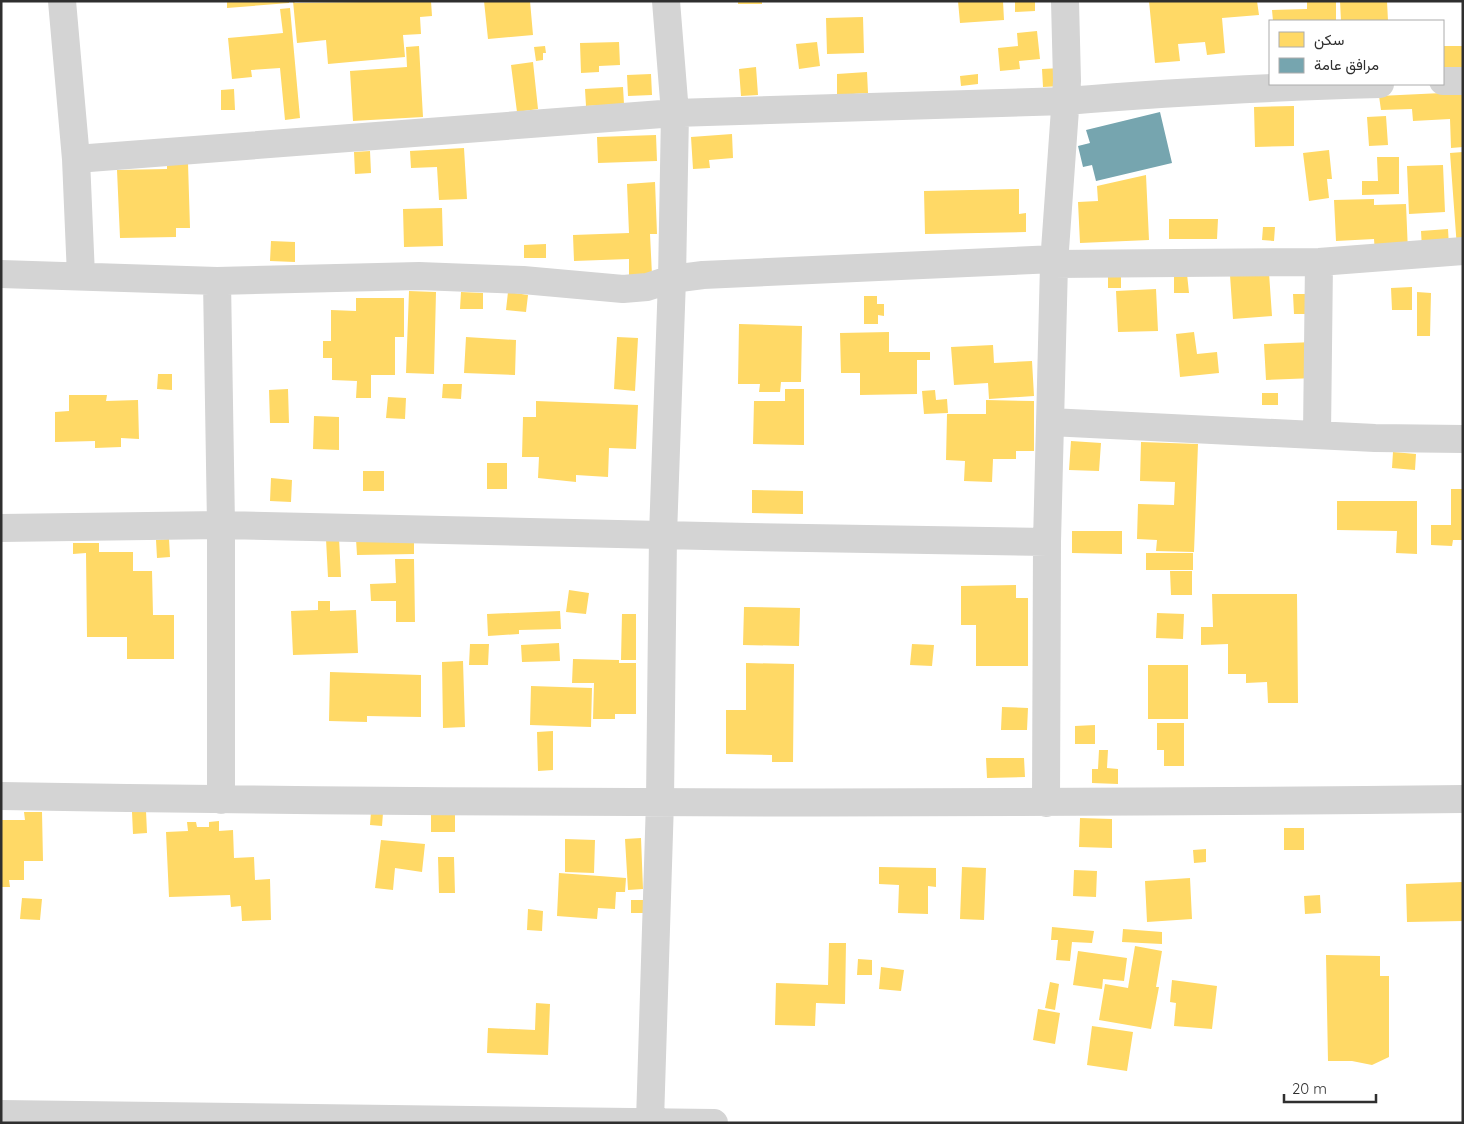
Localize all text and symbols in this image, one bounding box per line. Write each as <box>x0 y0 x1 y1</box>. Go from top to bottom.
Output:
legend <box>1269 20 1444 85</box>
text: سكن <box>1314 30 1344 50</box>
text: مرافق عامة <box>1314 55 1379 75</box>
scale bar <box>1284 1072 1376 1104</box>
text: 20 m <box>1292 1079 1327 1098</box>

